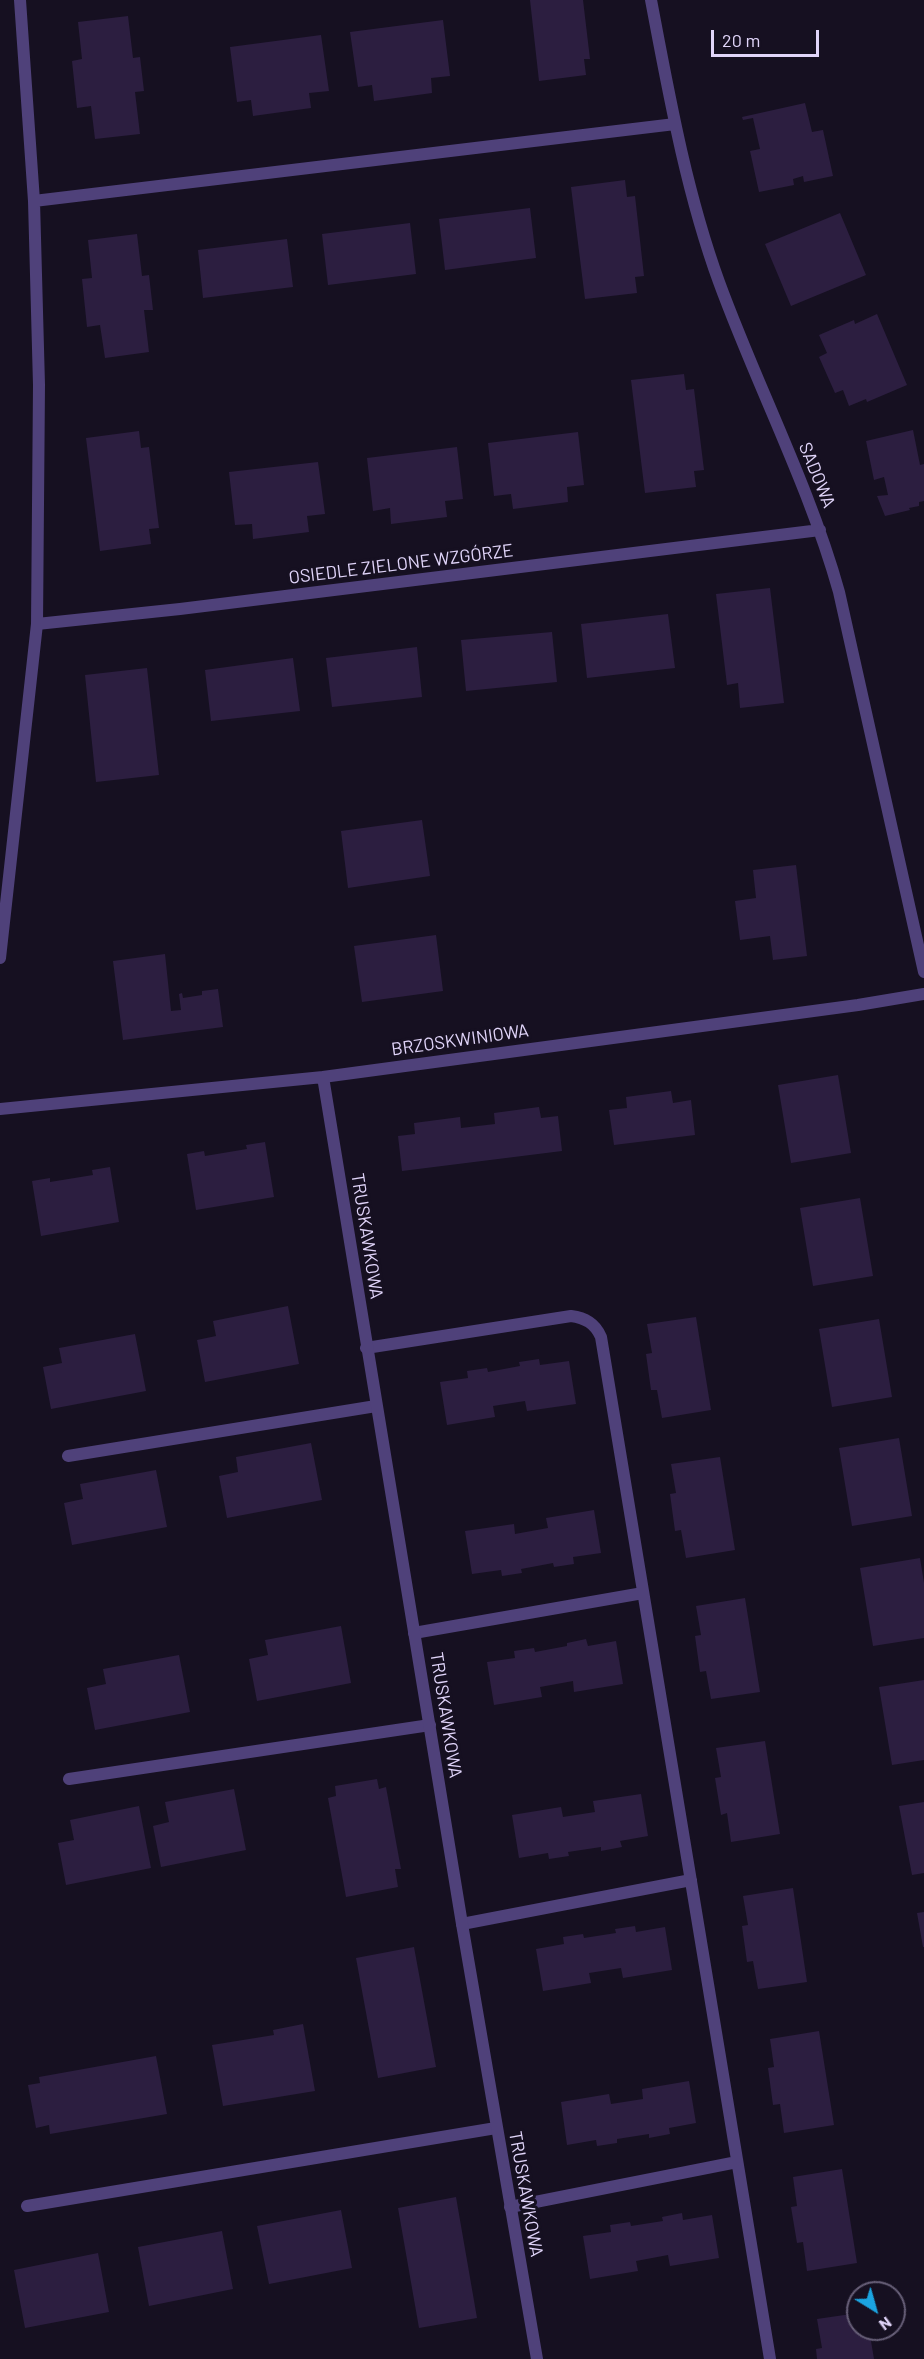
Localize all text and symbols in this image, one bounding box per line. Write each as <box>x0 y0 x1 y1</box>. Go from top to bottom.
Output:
scale bar <box>714 18 822 56</box>
text: 20 m <box>722 29 760 51</box>
street label: SADOWA <box>794 439 840 511</box>
street label: OSIEDLE ZIELONE WZGÓRZE <box>288 540 514 588</box>
street label: BRZOSKWINIOWA <box>390 1020 530 1060</box>
street label: TRUSKAWKOWA <box>346 1171 388 1301</box>
street label: TRUSKAWKOWA <box>425 1650 467 1780</box>
street label: TRUSKAWKOWA <box>504 2129 548 2259</box>
north arrow <box>846 2281 906 2341</box>
text: N <box>876 2313 896 2335</box>

